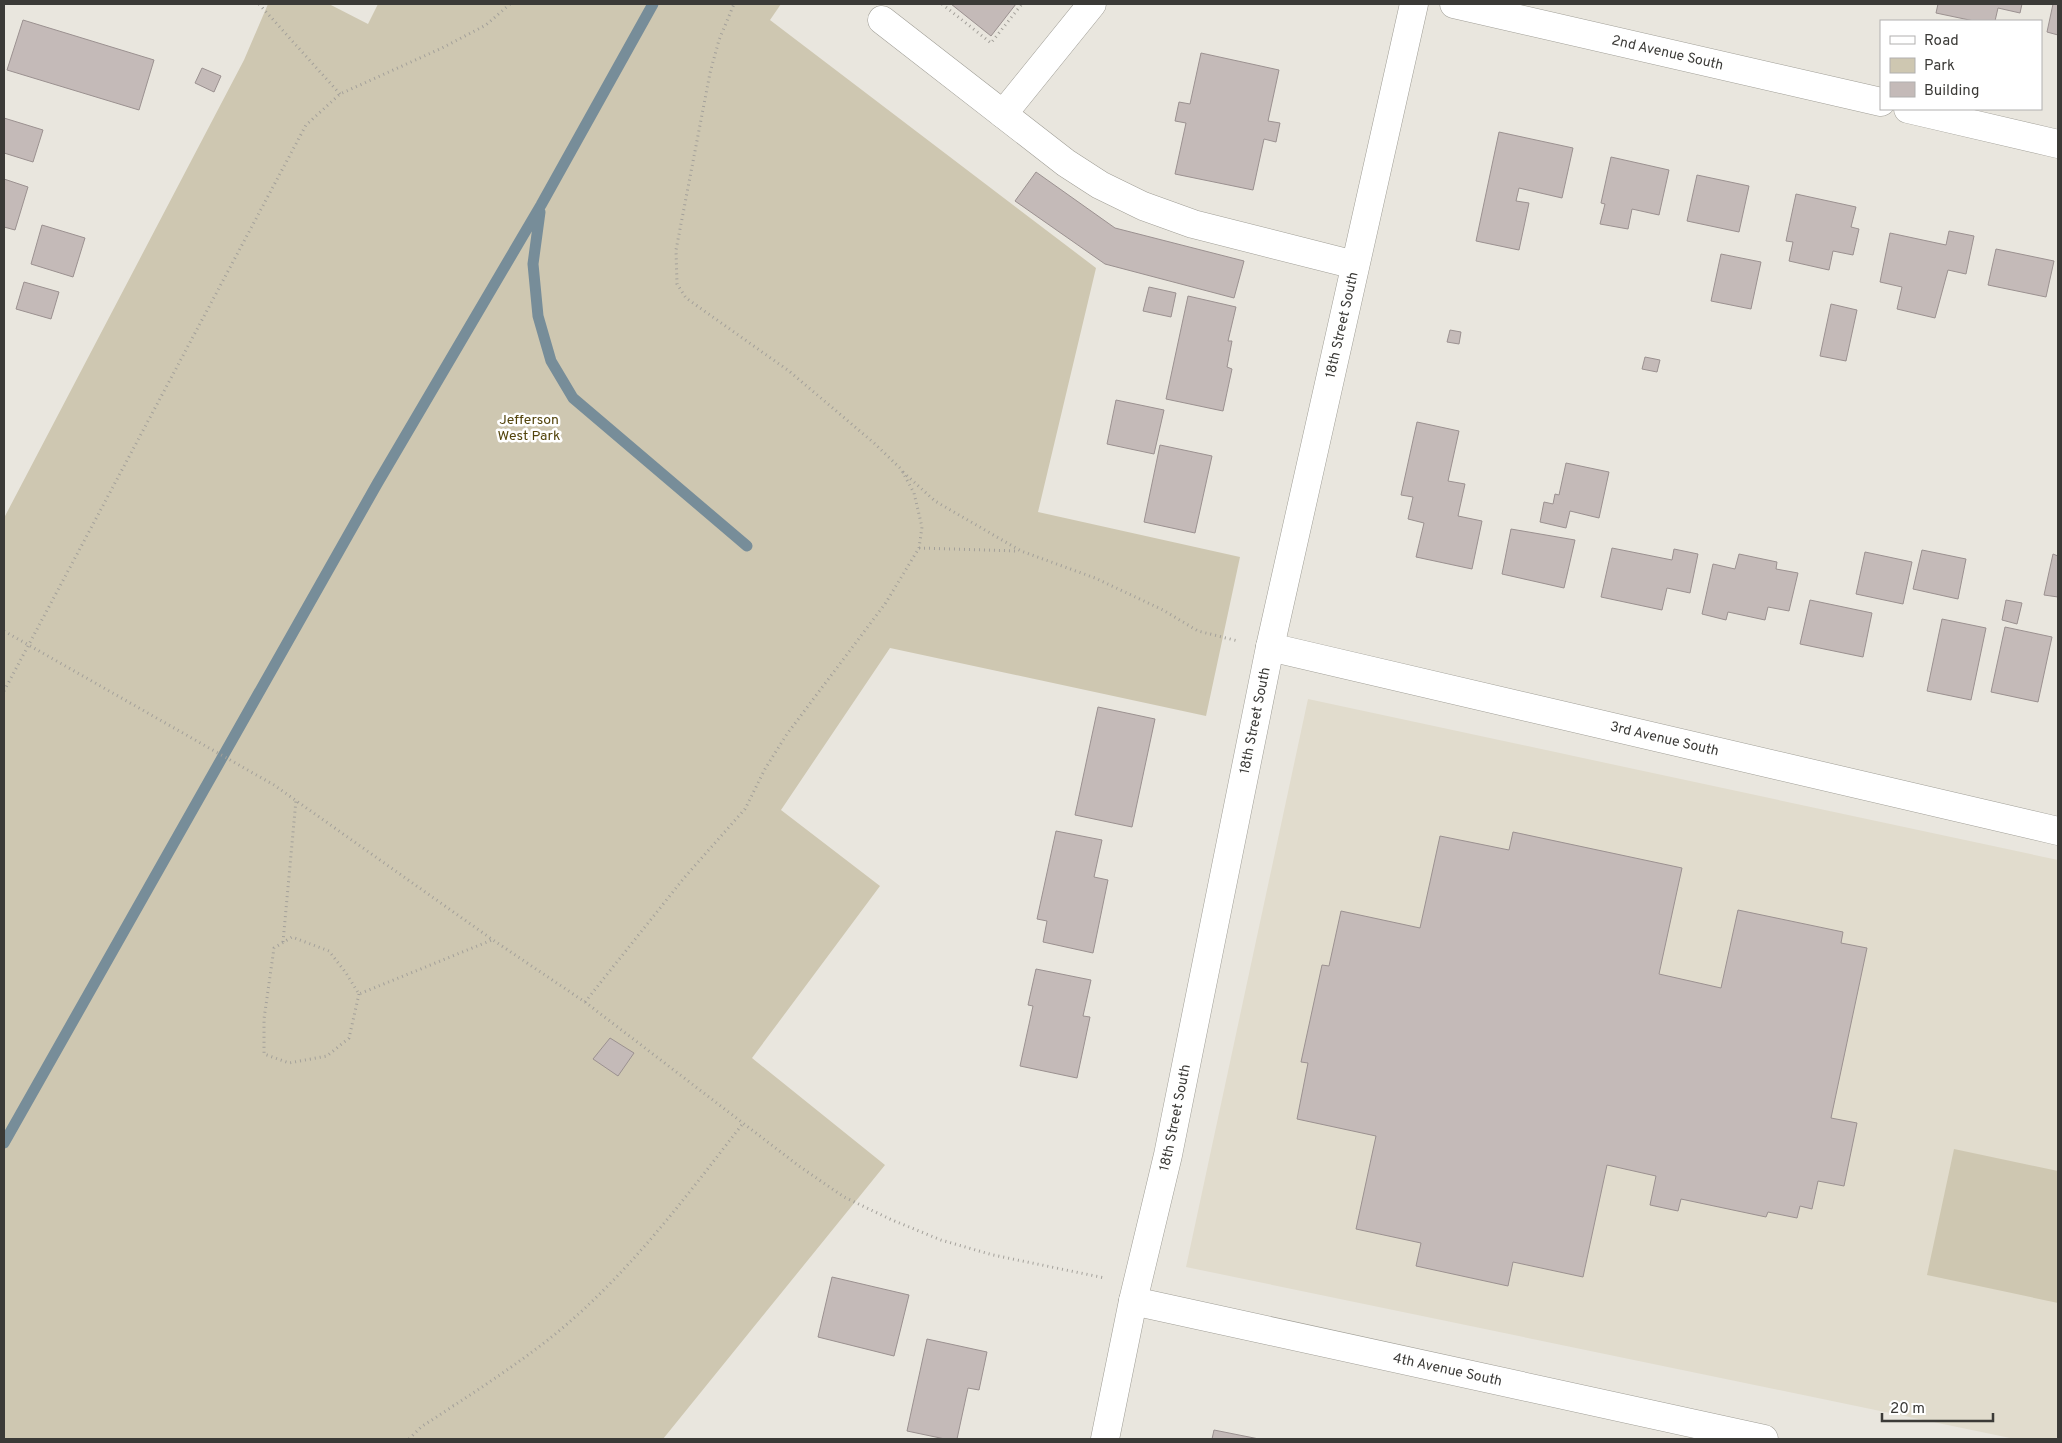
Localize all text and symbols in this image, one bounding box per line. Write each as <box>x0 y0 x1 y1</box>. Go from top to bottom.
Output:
legend <box>1880 20 2042 110</box>
street label: 2nd Avenue South <box>1610 32 1725 74</box>
text: Road <box>1924 32 1959 51</box>
text: Park <box>1924 57 1955 76</box>
text: Building <box>1924 82 1979 101</box>
street label: 18th Street South <box>1322 270 1362 380</box>
park label: Jefferson West Park <box>498 412 560 445</box>
street label: 18th Street South <box>1236 666 1274 775</box>
street label: 3rd Avenue South <box>1608 718 1720 760</box>
street label: 18th Street South <box>1156 1063 1194 1173</box>
street label: 4th Avenue South <box>1391 1350 1504 1390</box>
scale bar <box>1882 1390 1993 1422</box>
text: 20 m <box>1890 1400 1925 1419</box>

